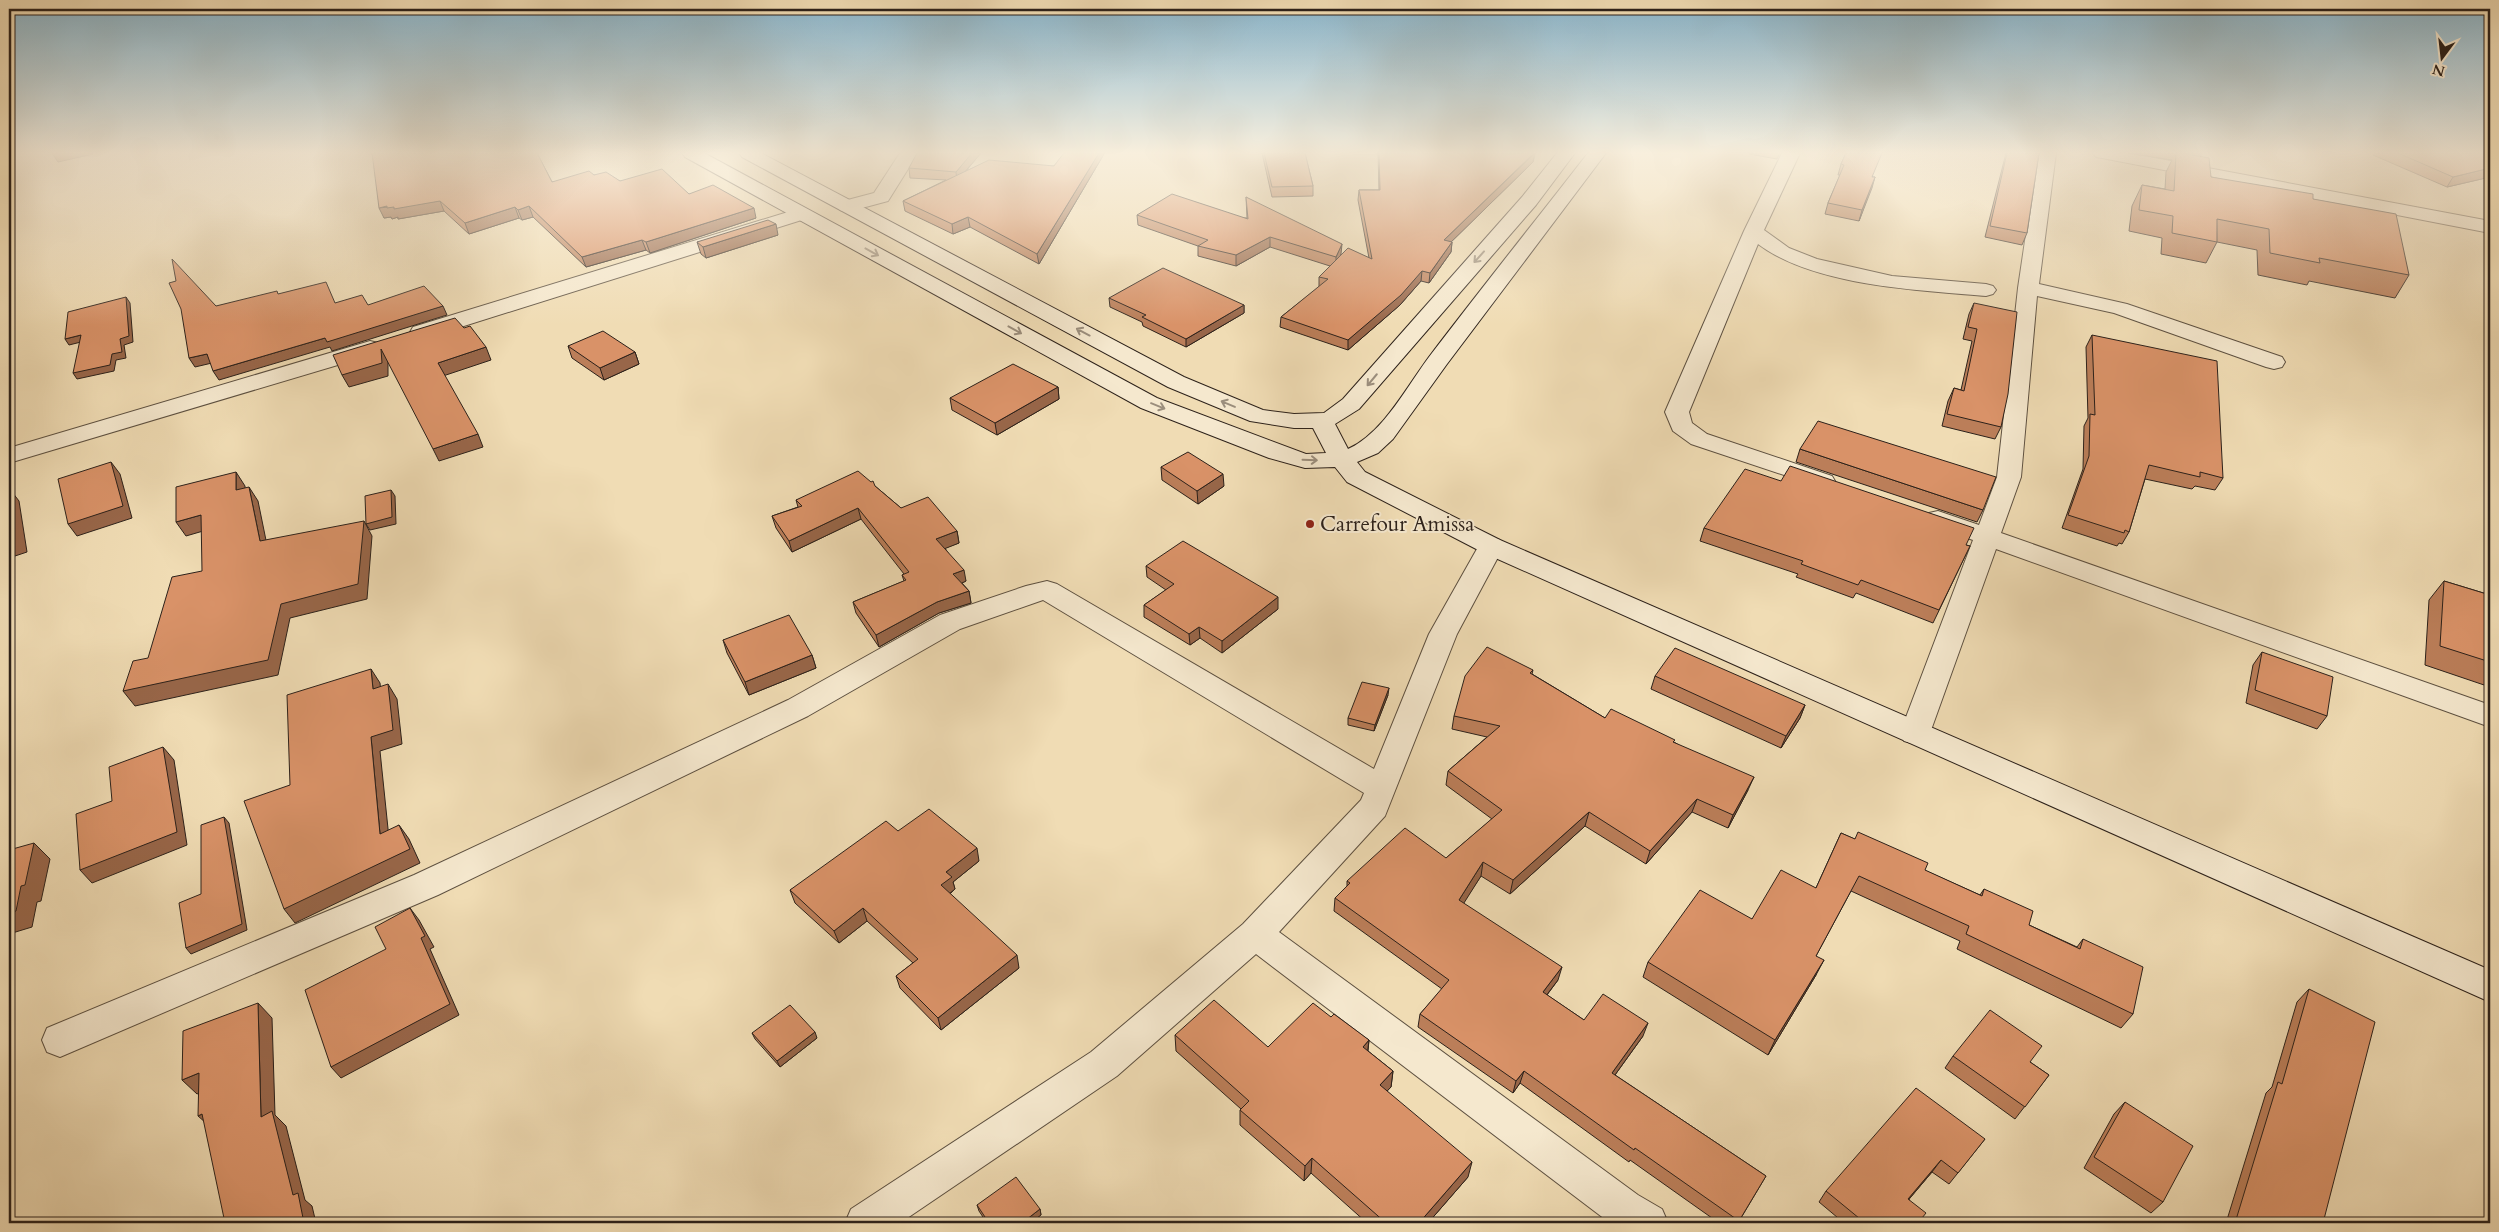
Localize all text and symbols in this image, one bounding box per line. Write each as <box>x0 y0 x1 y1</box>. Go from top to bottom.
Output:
north arrow <box>2416 32 2466 82</box>
text: N <box>2430 59 2447 81</box>
one-way arrow <box>864 247 879 257</box>
one-way arrow <box>1473 251 1485 264</box>
one-way arrow <box>1007 325 1022 335</box>
one-way arrow <box>1075 327 1090 337</box>
one-way arrow <box>1366 373 1377 386</box>
one-way arrow <box>1221 399 1236 408</box>
one-way arrow <box>1150 402 1165 412</box>
one-way arrow <box>1302 456 1318 465</box>
place label: Carrefour Amissa <box>1320 510 1474 539</box>
marker: Carrefour Amissa <box>1304 518 1316 530</box>

